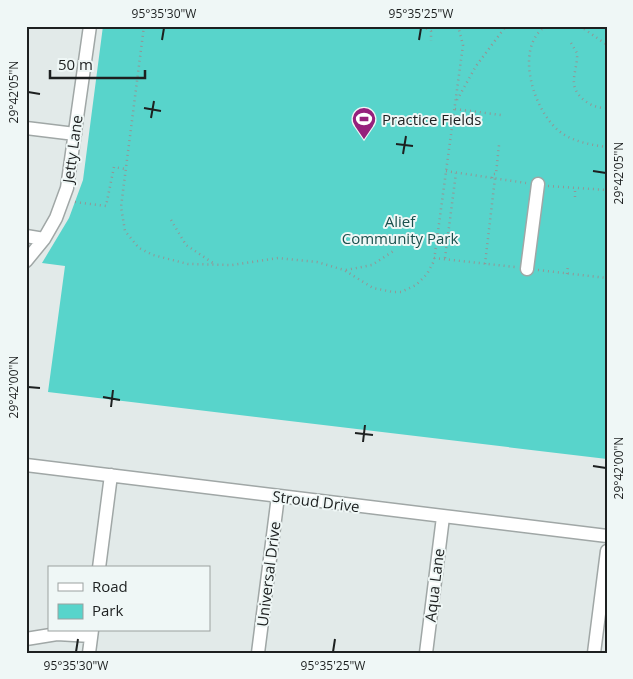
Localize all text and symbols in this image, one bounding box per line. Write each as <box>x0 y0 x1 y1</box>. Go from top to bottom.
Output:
text: 95°35'30"W <box>132 5 196 22</box>
text: 95°35'25"W <box>389 5 453 22</box>
scale bar <box>50 48 145 80</box>
text: 50 m <box>58 54 93 74</box>
text: 29°42'05"N <box>5 61 22 123</box>
sports icon: Practice Fields <box>351 106 377 140</box>
place label: Practice Fields <box>382 109 481 129</box>
street label: Jetty Lane <box>57 114 87 186</box>
text: 29°42'05"N <box>610 142 627 204</box>
park label: Alief Community Park <box>342 211 458 248</box>
text: 29°42'00"N <box>5 356 22 418</box>
text: 29°42'00"N <box>610 437 627 499</box>
street label: Stroud Drive <box>271 486 361 516</box>
street label: Universal Drive <box>252 520 284 628</box>
street label: Aqua Lane <box>420 547 448 623</box>
legend <box>48 566 210 632</box>
text: Road <box>92 576 128 596</box>
text: Park <box>92 600 123 620</box>
text: 95°35'30"W <box>44 657 108 674</box>
text: 95°35'25"W <box>301 657 365 674</box>

